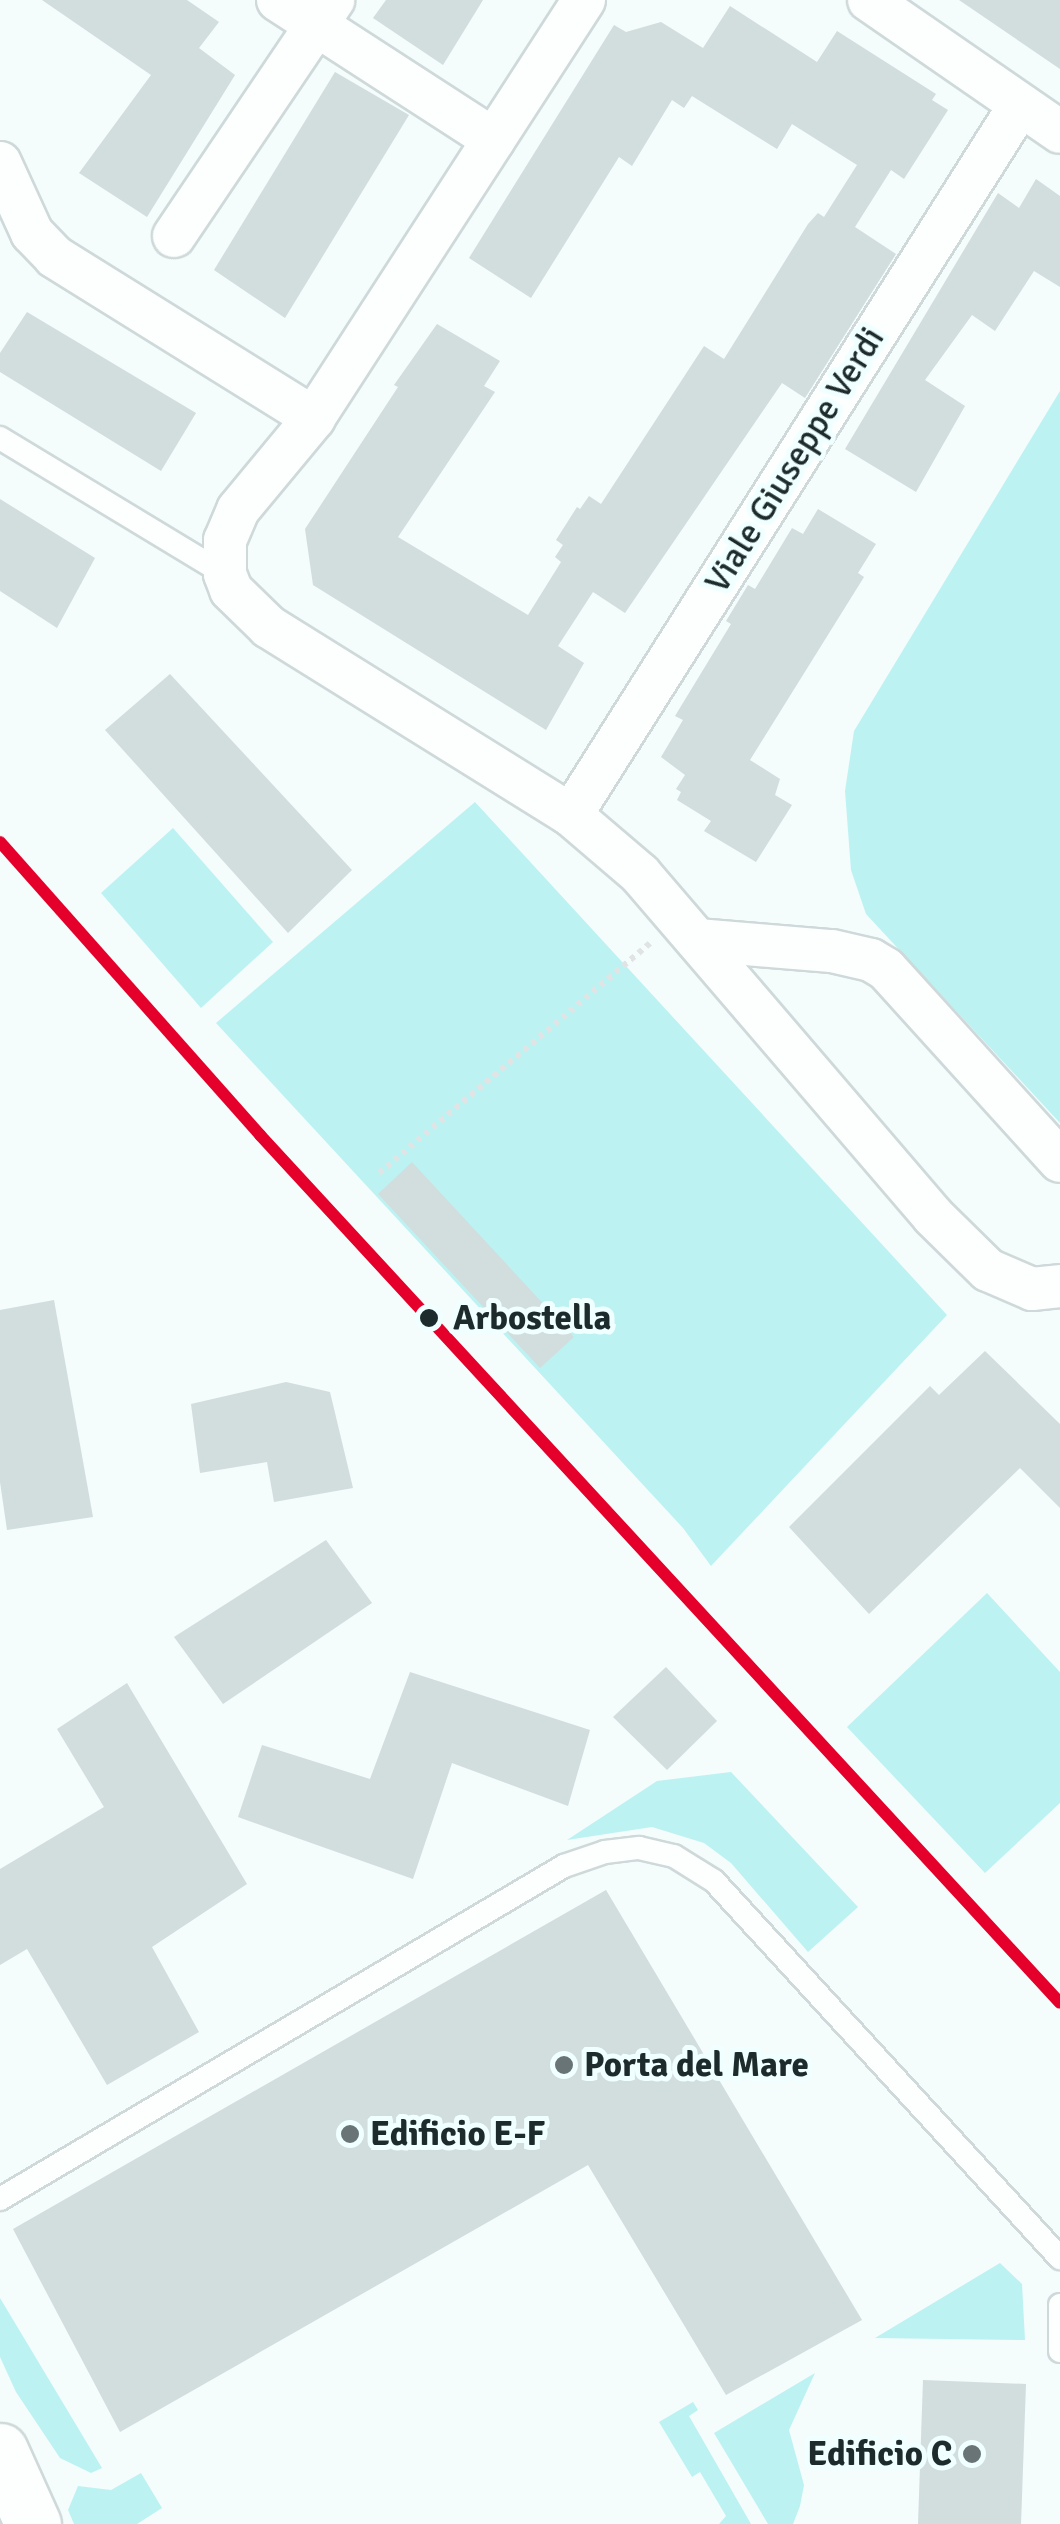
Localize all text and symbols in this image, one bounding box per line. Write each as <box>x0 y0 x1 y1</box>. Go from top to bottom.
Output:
street label: Viale Giuseppe Verdi <box>696 320 894 600</box>
place label: Arbostella <box>453 1297 612 1339</box>
marker: Arbostella <box>414 1303 444 1333</box>
place label: Porta del Mare <box>584 2044 809 2086</box>
marker: Porta del Mare <box>553 2054 575 2076</box>
place label: Edificio E-F <box>370 2113 545 2155</box>
marker: Edificio E-F <box>339 2123 361 2145</box>
place label: Edificio C <box>807 2433 952 2475</box>
marker: Edificio C <box>961 2443 983 2465</box>

